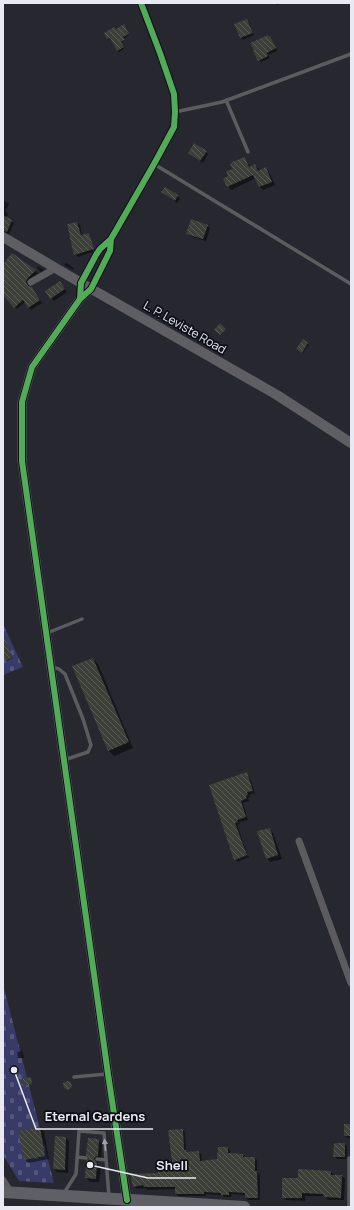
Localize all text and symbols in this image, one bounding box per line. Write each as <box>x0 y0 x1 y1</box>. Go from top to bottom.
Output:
street label: L. P. Leviste Road <box>141 296 229 358</box>
callout: Eternal Gardens <box>36 1104 153 1129</box>
text: Eternal Gardens <box>45 1107 145 1125</box>
one-way arrow <box>101 1139 108 1151</box>
callout: Shell <box>148 1153 196 1178</box>
text: Shell <box>156 1156 188 1174</box>

